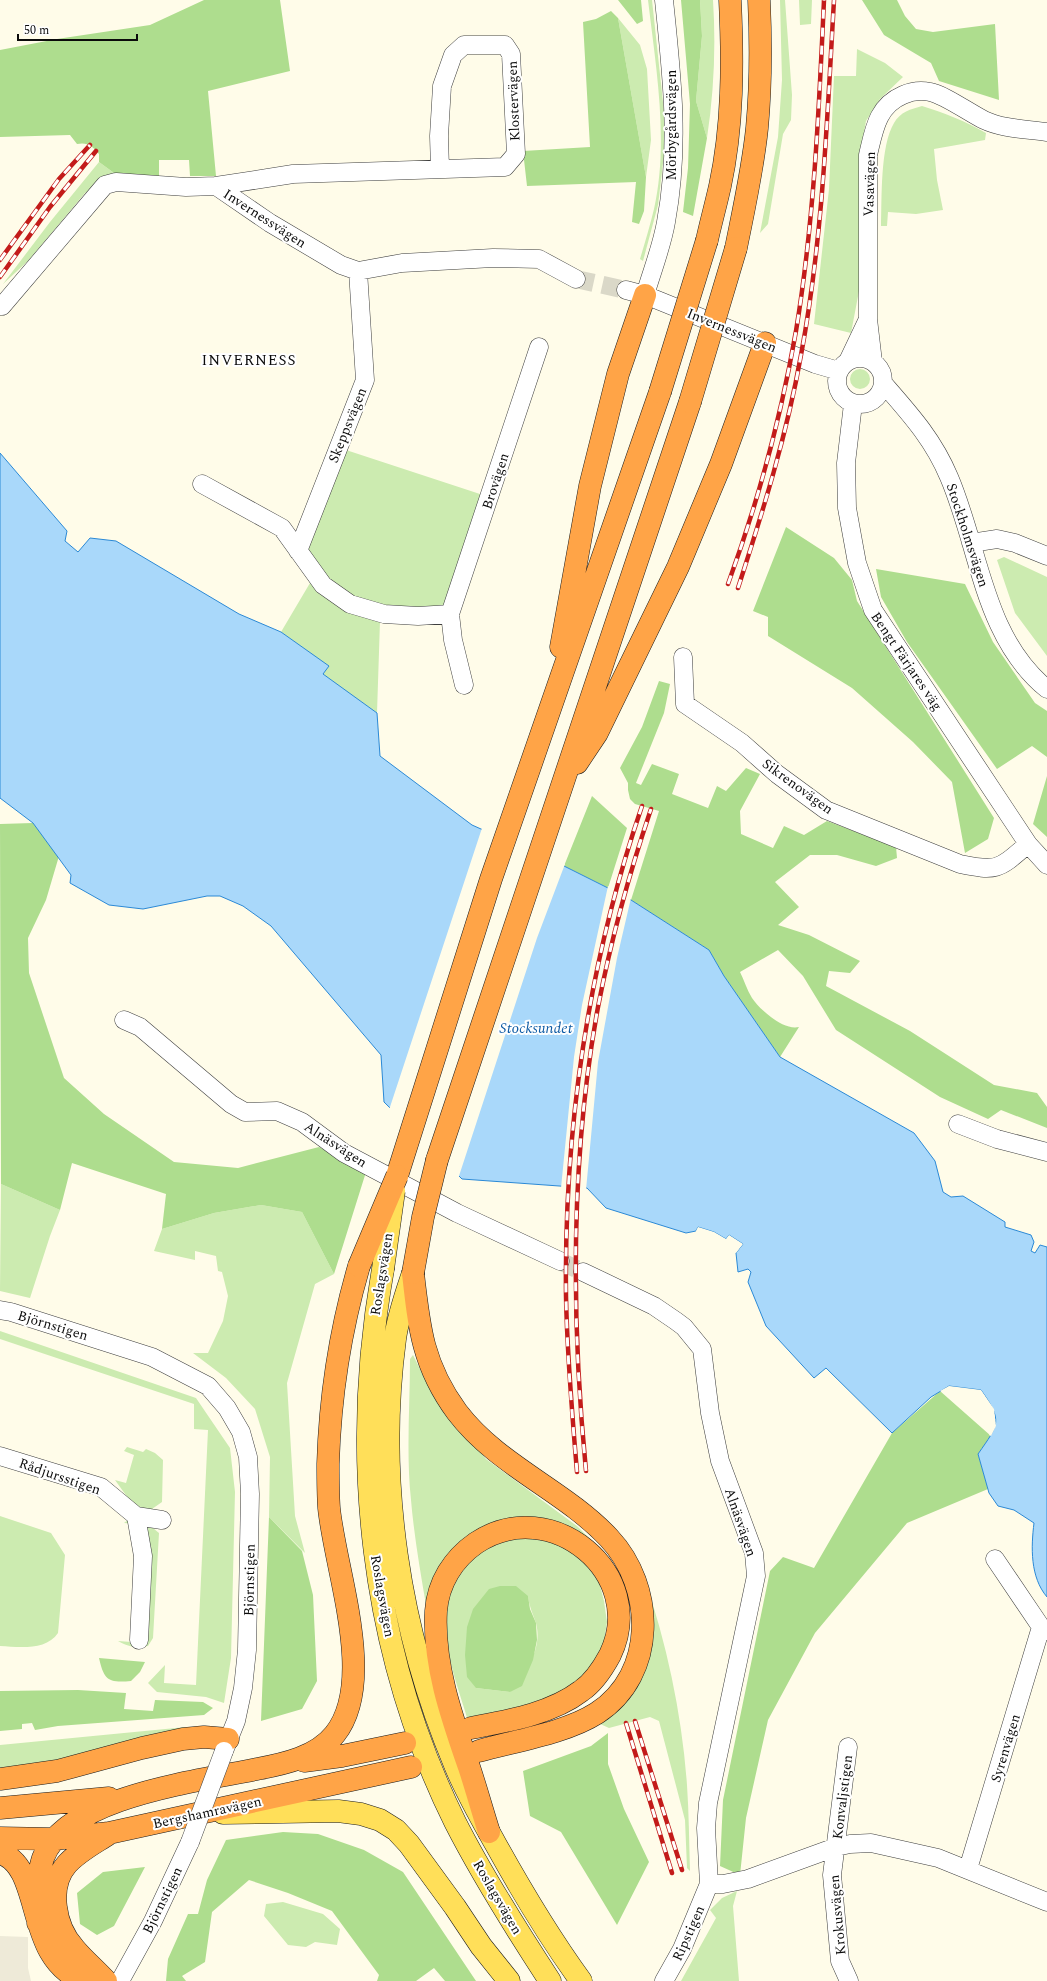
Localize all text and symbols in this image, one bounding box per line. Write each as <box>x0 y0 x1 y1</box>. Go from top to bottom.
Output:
scale bar <box>18 16 137 42</box>
text: 50 m <box>24 21 49 40</box>
street label: Klostervägen <box>502 60 525 142</box>
street label: Mörbygårdsvägen <box>661 70 682 180</box>
street label: Vasavägen <box>858 151 881 217</box>
street label: Invernessvägen <box>219 184 310 253</box>
street label: Invernessvägen <box>684 303 780 358</box>
district label: INVERNESS <box>201 349 297 372</box>
street label: Skeppsvägen <box>323 384 372 466</box>
street label: Brovägen <box>476 450 514 512</box>
street label: Stockholmsvägen <box>941 480 994 590</box>
street label: Bengt Färjares väg <box>866 608 948 715</box>
street label: Sikrenovägen <box>758 753 838 819</box>
water label: Stocksundet <box>500 1017 573 1040</box>
street label: Alnäsvägen <box>300 1116 371 1173</box>
street label: Roslagsvägen <box>365 1231 398 1317</box>
street label: Björnstigen <box>15 1305 91 1346</box>
street label: Rådjursstigen <box>16 1453 104 1500</box>
street label: Alnäsvägen <box>719 1485 762 1559</box>
street label: Björnstigen <box>238 1544 261 1616</box>
street label: Roslagsvägen <box>365 1553 400 1639</box>
street label: Syrenvägen <box>985 1711 1026 1785</box>
street label: Konvaljstigen <box>827 1754 858 1841</box>
street label: Bergshamravägen <box>151 1791 263 1834</box>
street label: Roslagsvägen <box>468 1856 527 1939</box>
street label: Björnstigen <box>137 1863 188 1937</box>
street label: Krokusvägen <box>824 1874 851 1956</box>
street label: Ripstigen <box>667 1902 710 1965</box>

